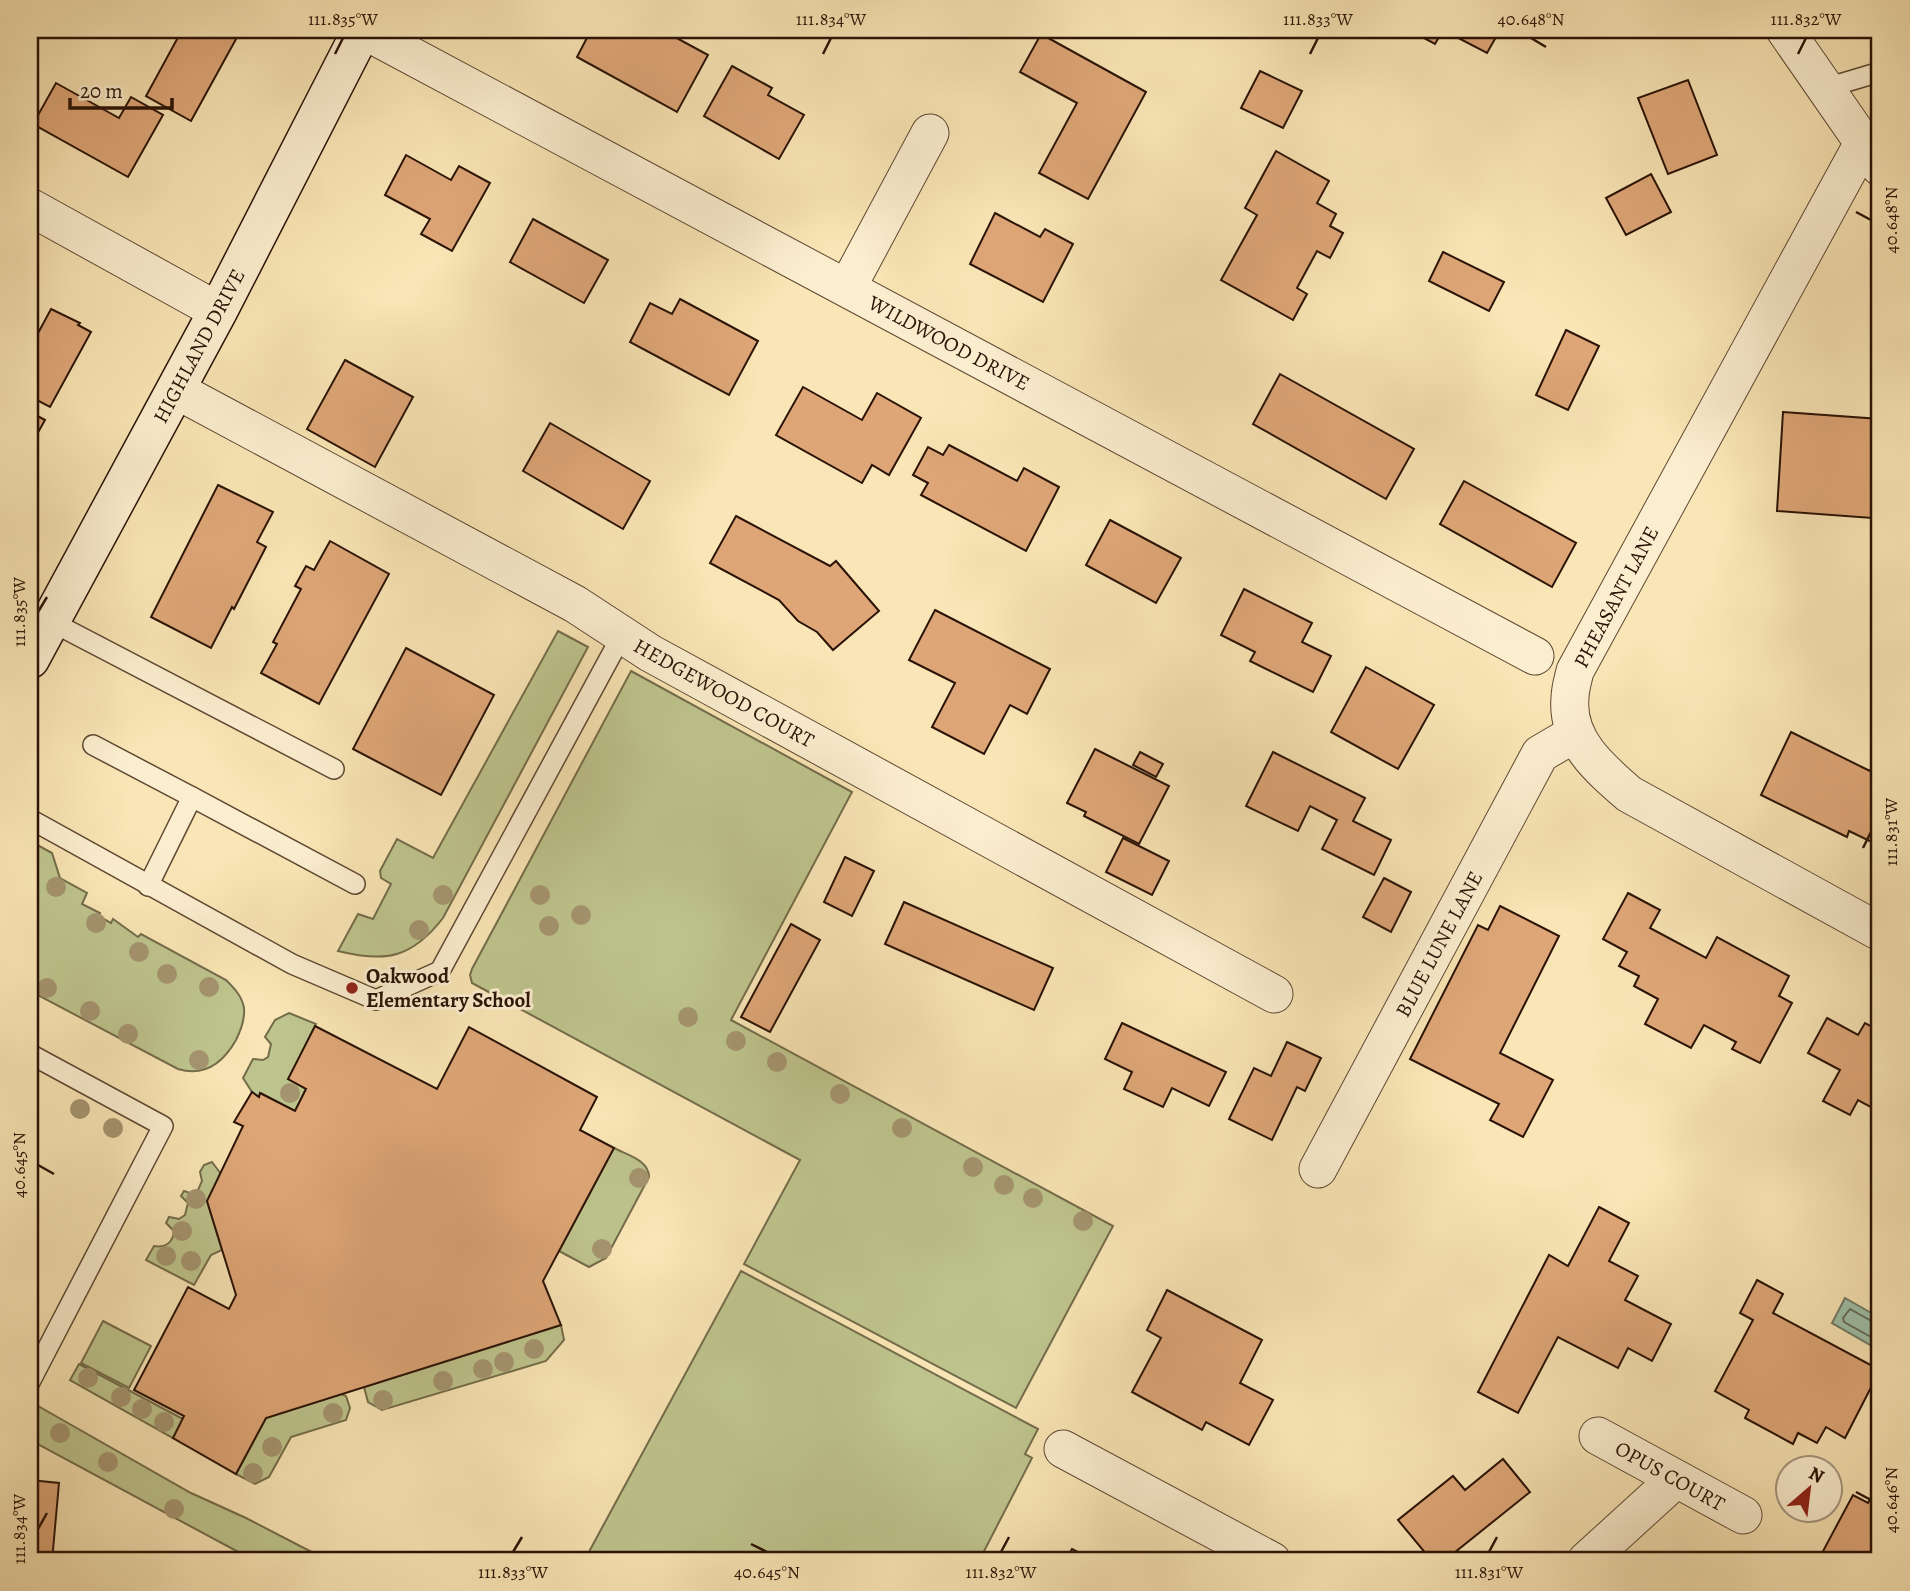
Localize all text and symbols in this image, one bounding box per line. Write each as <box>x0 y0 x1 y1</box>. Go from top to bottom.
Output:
text: 111.835°W <box>308 7 378 31</box>
text: 111.834°W <box>796 7 866 31</box>
text: 111.833°W <box>1283 7 1353 31</box>
text: 40.648°N <box>1498 7 1564 31</box>
text: 111.832°W <box>1771 7 1842 31</box>
scale bar <box>70 66 172 110</box>
text: 20 m <box>80 77 123 105</box>
text: 40.648°N <box>1879 187 1903 253</box>
street label: HIGHLAND DRIVE <box>146 264 252 428</box>
street label: WILDWOOD DRIVE <box>863 288 1035 397</box>
street label: PHEASANT LANE <box>1567 521 1665 673</box>
text: 111.835°W <box>7 577 31 647</box>
street label: HEDGEWOOD COURT <box>629 632 820 755</box>
text: 111.831°W <box>1879 798 1903 866</box>
street label: BLUE LUNE LANE <box>1389 866 1489 1022</box>
place label: Oakwood Elementary School <box>366 962 531 1014</box>
marker: Oakwood Elementary School <box>344 980 360 996</box>
text: 40.645°N <box>7 1132 31 1198</box>
street label: OPUS COURT <box>1610 1434 1730 1518</box>
north arrow <box>1773 1454 1843 1524</box>
text: N <box>1804 1460 1829 1490</box>
text: 40.646°N <box>1879 1467 1903 1533</box>
text: 111.834°W <box>7 1494 31 1564</box>
text: 111.833°W <box>478 1560 548 1584</box>
text: 40.645°N <box>734 1560 800 1584</box>
text: 111.832°W <box>966 1560 1037 1584</box>
text: 111.831°W <box>1455 1560 1523 1584</box>

